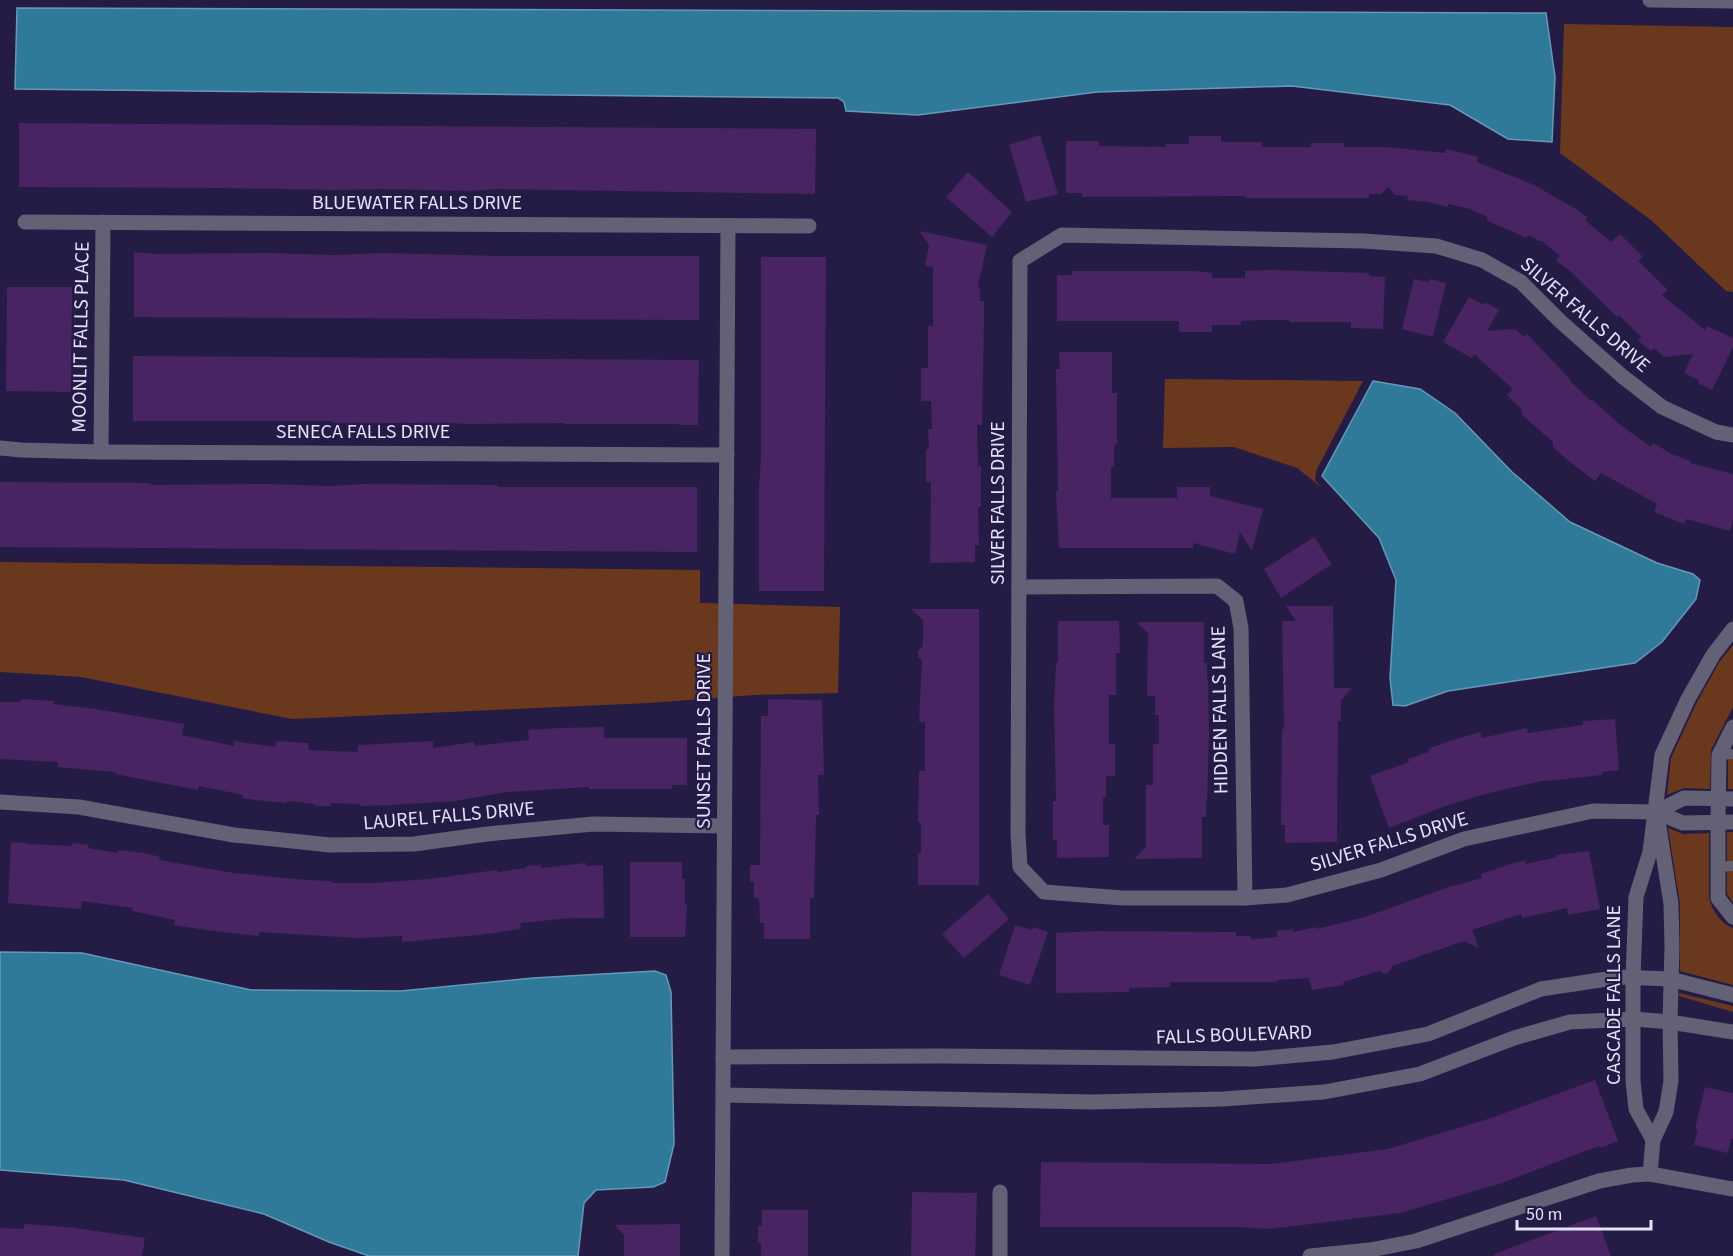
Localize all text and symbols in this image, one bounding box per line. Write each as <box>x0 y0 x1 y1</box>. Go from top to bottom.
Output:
street label: BLUEWATER FALLS DRIVE <box>312 189 522 217</box>
street label: MOONLIT FALLS PLACE <box>65 241 97 433</box>
street label: SILVER FALLS DRIVE <box>1514 251 1656 379</box>
street label: SENECA FALLS DRIVE <box>276 418 450 446</box>
street label: SILVER FALLS DRIVE <box>984 421 1012 585</box>
street label: HIDDEN FALLS LANE <box>1205 626 1235 794</box>
street label: SUNSET FALLS DRIVE <box>690 653 718 829</box>
street label: LAUREL FALLS DRIVE <box>362 795 536 837</box>
street label: SILVER FALLS DRIVE <box>1307 805 1471 879</box>
street label: CASCADE FALLS LANE <box>1600 905 1628 1085</box>
street label: FALLS BOULEVARD <box>1155 1018 1313 1052</box>
scale bar <box>1517 1193 1650 1231</box>
text: 50 m <box>1526 1202 1562 1227</box>

